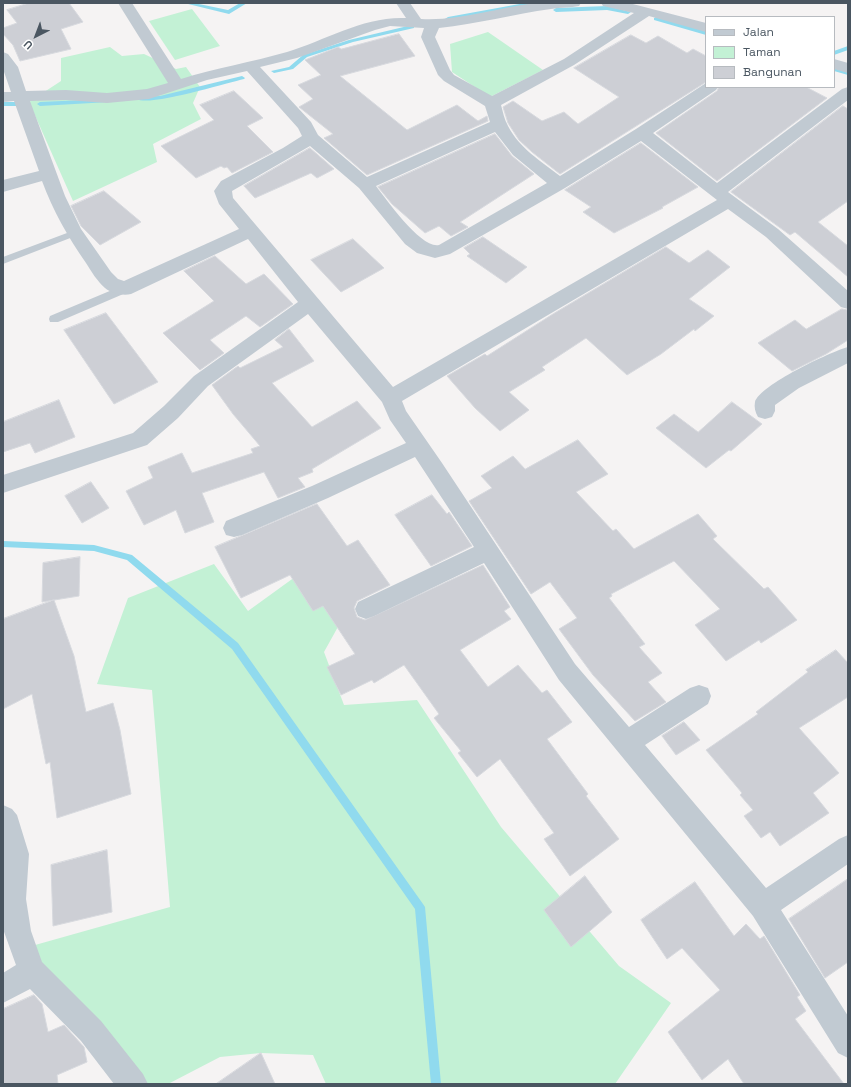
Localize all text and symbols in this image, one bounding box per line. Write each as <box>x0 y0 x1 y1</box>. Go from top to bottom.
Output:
north arrow <box>16 16 56 56</box>
legend <box>705 16 835 88</box>
text: Jalan <box>743 24 774 40</box>
text: U <box>21 37 35 53</box>
text: Taman <box>743 44 780 60</box>
text: Bangunan <box>743 64 802 80</box>

